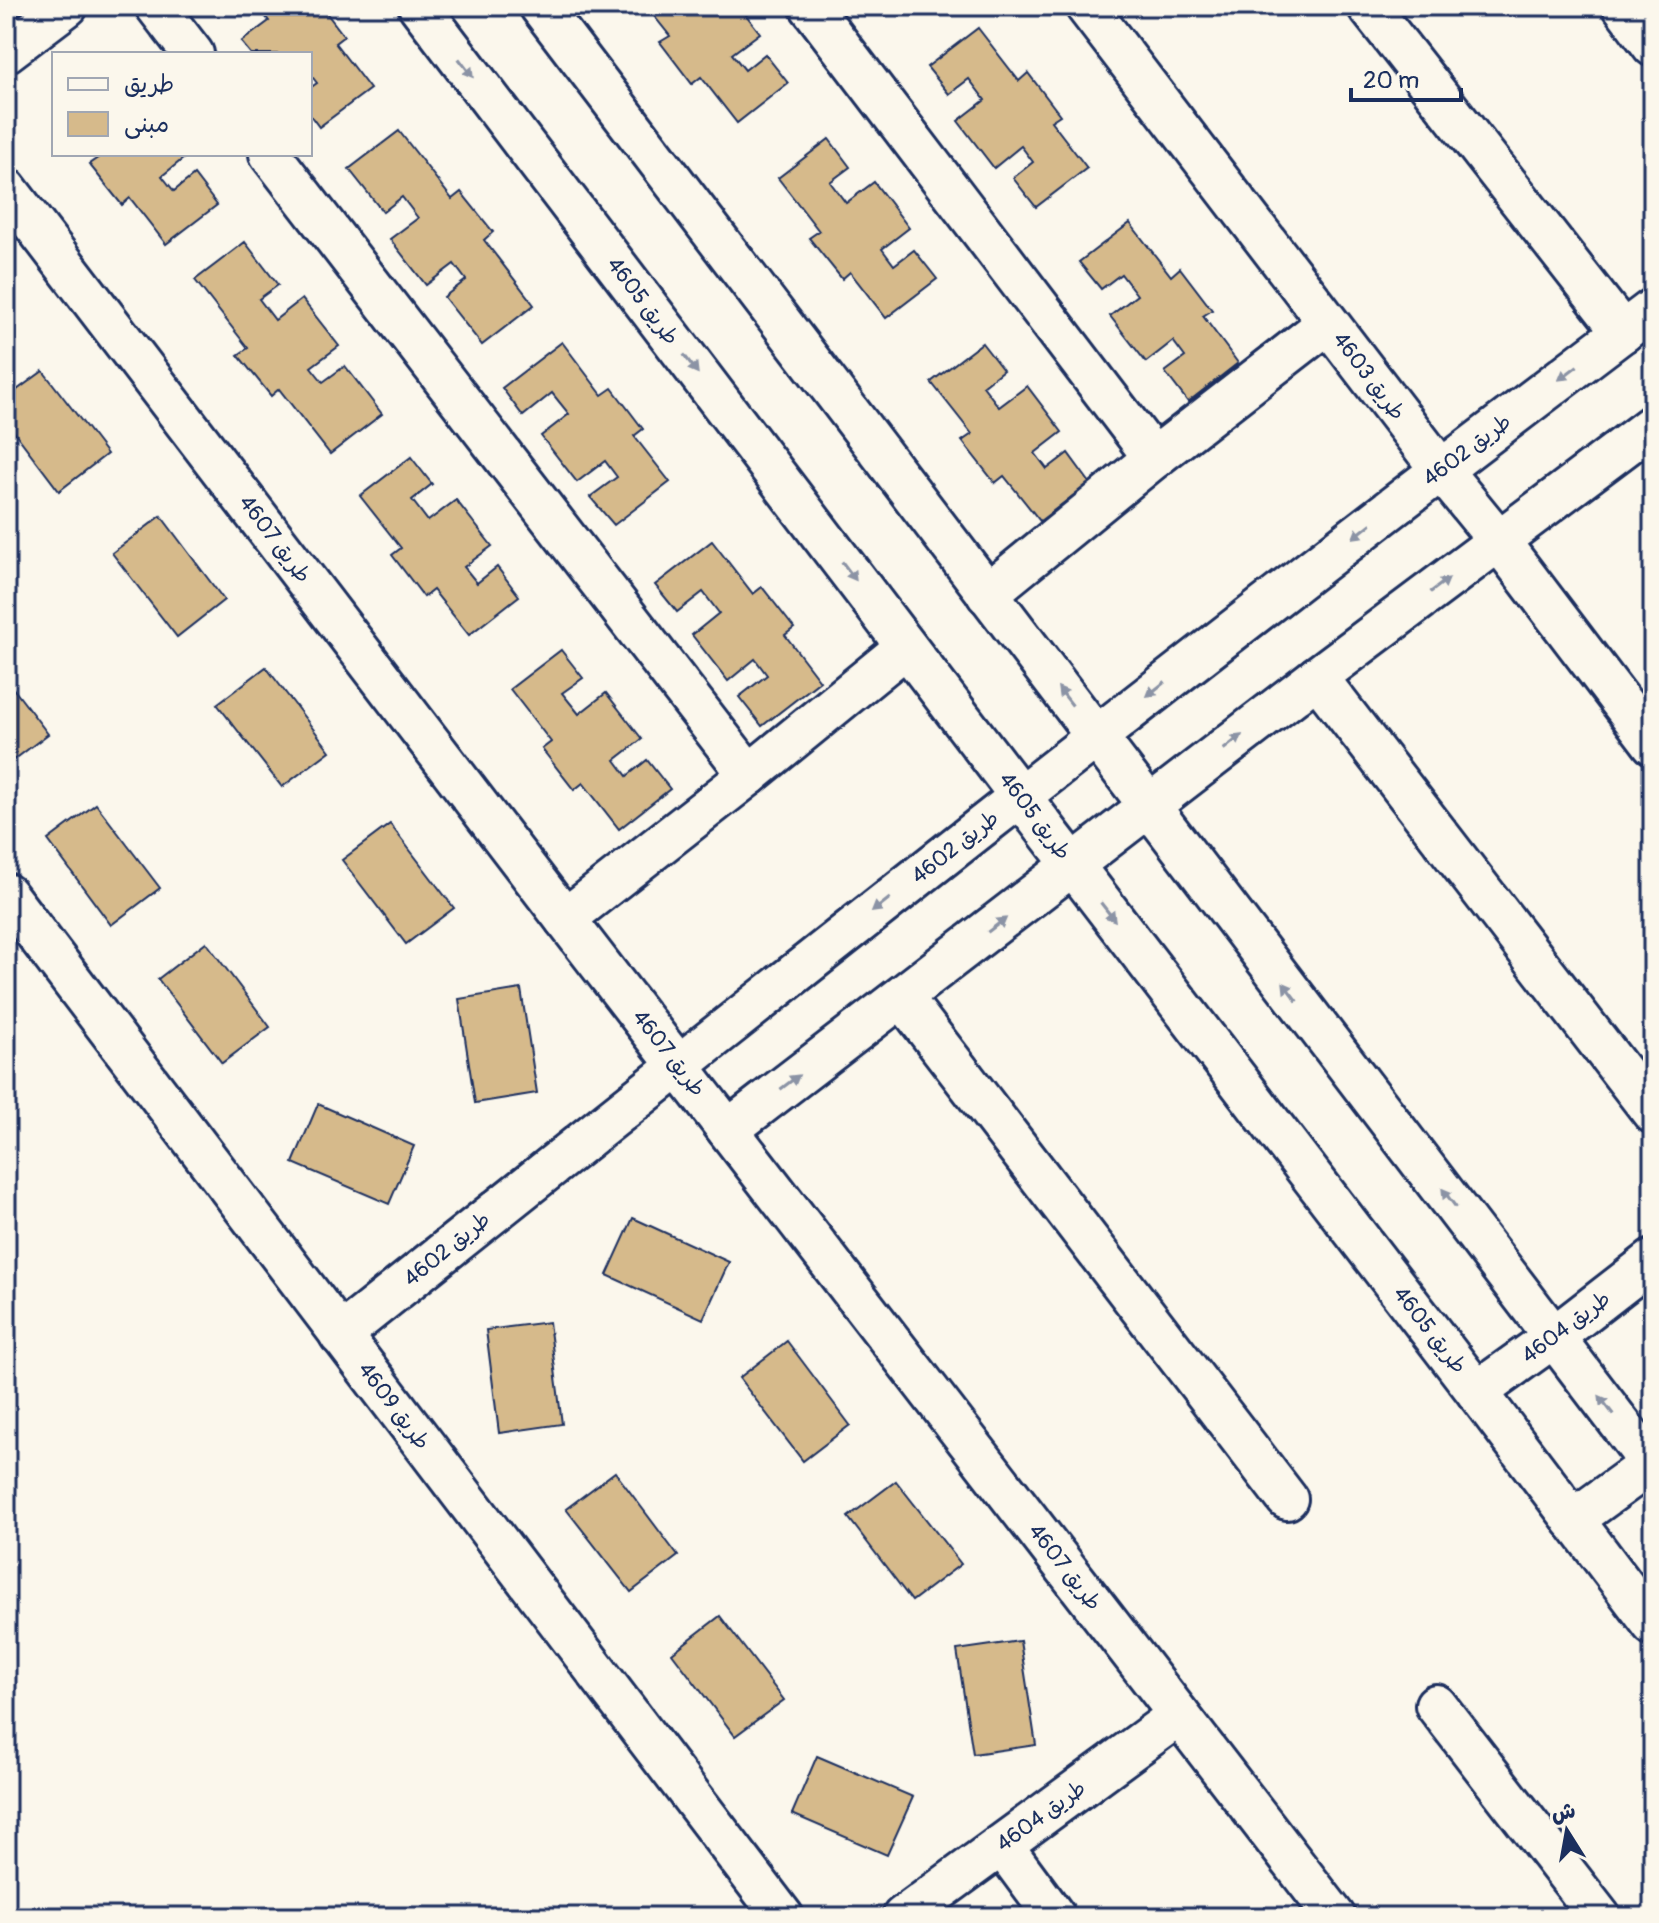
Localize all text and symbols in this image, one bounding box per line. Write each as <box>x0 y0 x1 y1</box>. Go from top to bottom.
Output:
legend <box>52 52 312 156</box>
scale bar <box>1351 52 1461 102</box>
one-way arrow <box>458 58 474 78</box>
text: 20 m <box>1363 66 1419 95</box>
text: طريق <box>124 70 174 99</box>
text: مبنى <box>124 110 169 139</box>
street label: طريق 4605 <box>601 251 685 351</box>
street label: طريق 4603 <box>1327 326 1411 426</box>
one-way arrow <box>683 354 699 374</box>
one-way arrow <box>1558 365 1579 381</box>
street label: طريق 4602 <box>1417 408 1517 492</box>
street label: طريق 4607 <box>233 489 317 589</box>
one-way arrow <box>1351 522 1372 538</box>
one-way arrow <box>840 561 856 581</box>
one-way arrow <box>1430 578 1450 594</box>
one-way arrow <box>1145 681 1166 697</box>
one-way arrow <box>1058 685 1074 706</box>
one-way arrow <box>1223 735 1243 751</box>
street label: طريق 4605 <box>993 766 1077 866</box>
street label: طريق 4602 <box>905 804 1005 890</box>
one-way arrow <box>871 897 891 913</box>
one-way arrow <box>1100 902 1116 922</box>
one-way arrow <box>987 917 1007 933</box>
one-way arrow <box>1283 982 1299 1002</box>
street label: طريق 4607 <box>626 1004 712 1102</box>
one-way arrow <box>780 1075 800 1091</box>
one-way arrow <box>1441 1188 1457 1208</box>
street label: طريق 4602 <box>398 1205 496 1293</box>
street label: طريق 4605 <box>1387 1281 1473 1379</box>
street label: طريق 4604 <box>1516 1284 1616 1370</box>
street label: طريق 4609 <box>352 1356 436 1456</box>
one-way arrow <box>1599 1395 1615 1415</box>
street label: طريق 4607 <box>1022 1518 1108 1616</box>
street label: طريق 4604 <box>991 1774 1091 1858</box>
north arrow <box>1527 1791 1607 1871</box>
text: ش <box>1549 1796 1578 1828</box>

